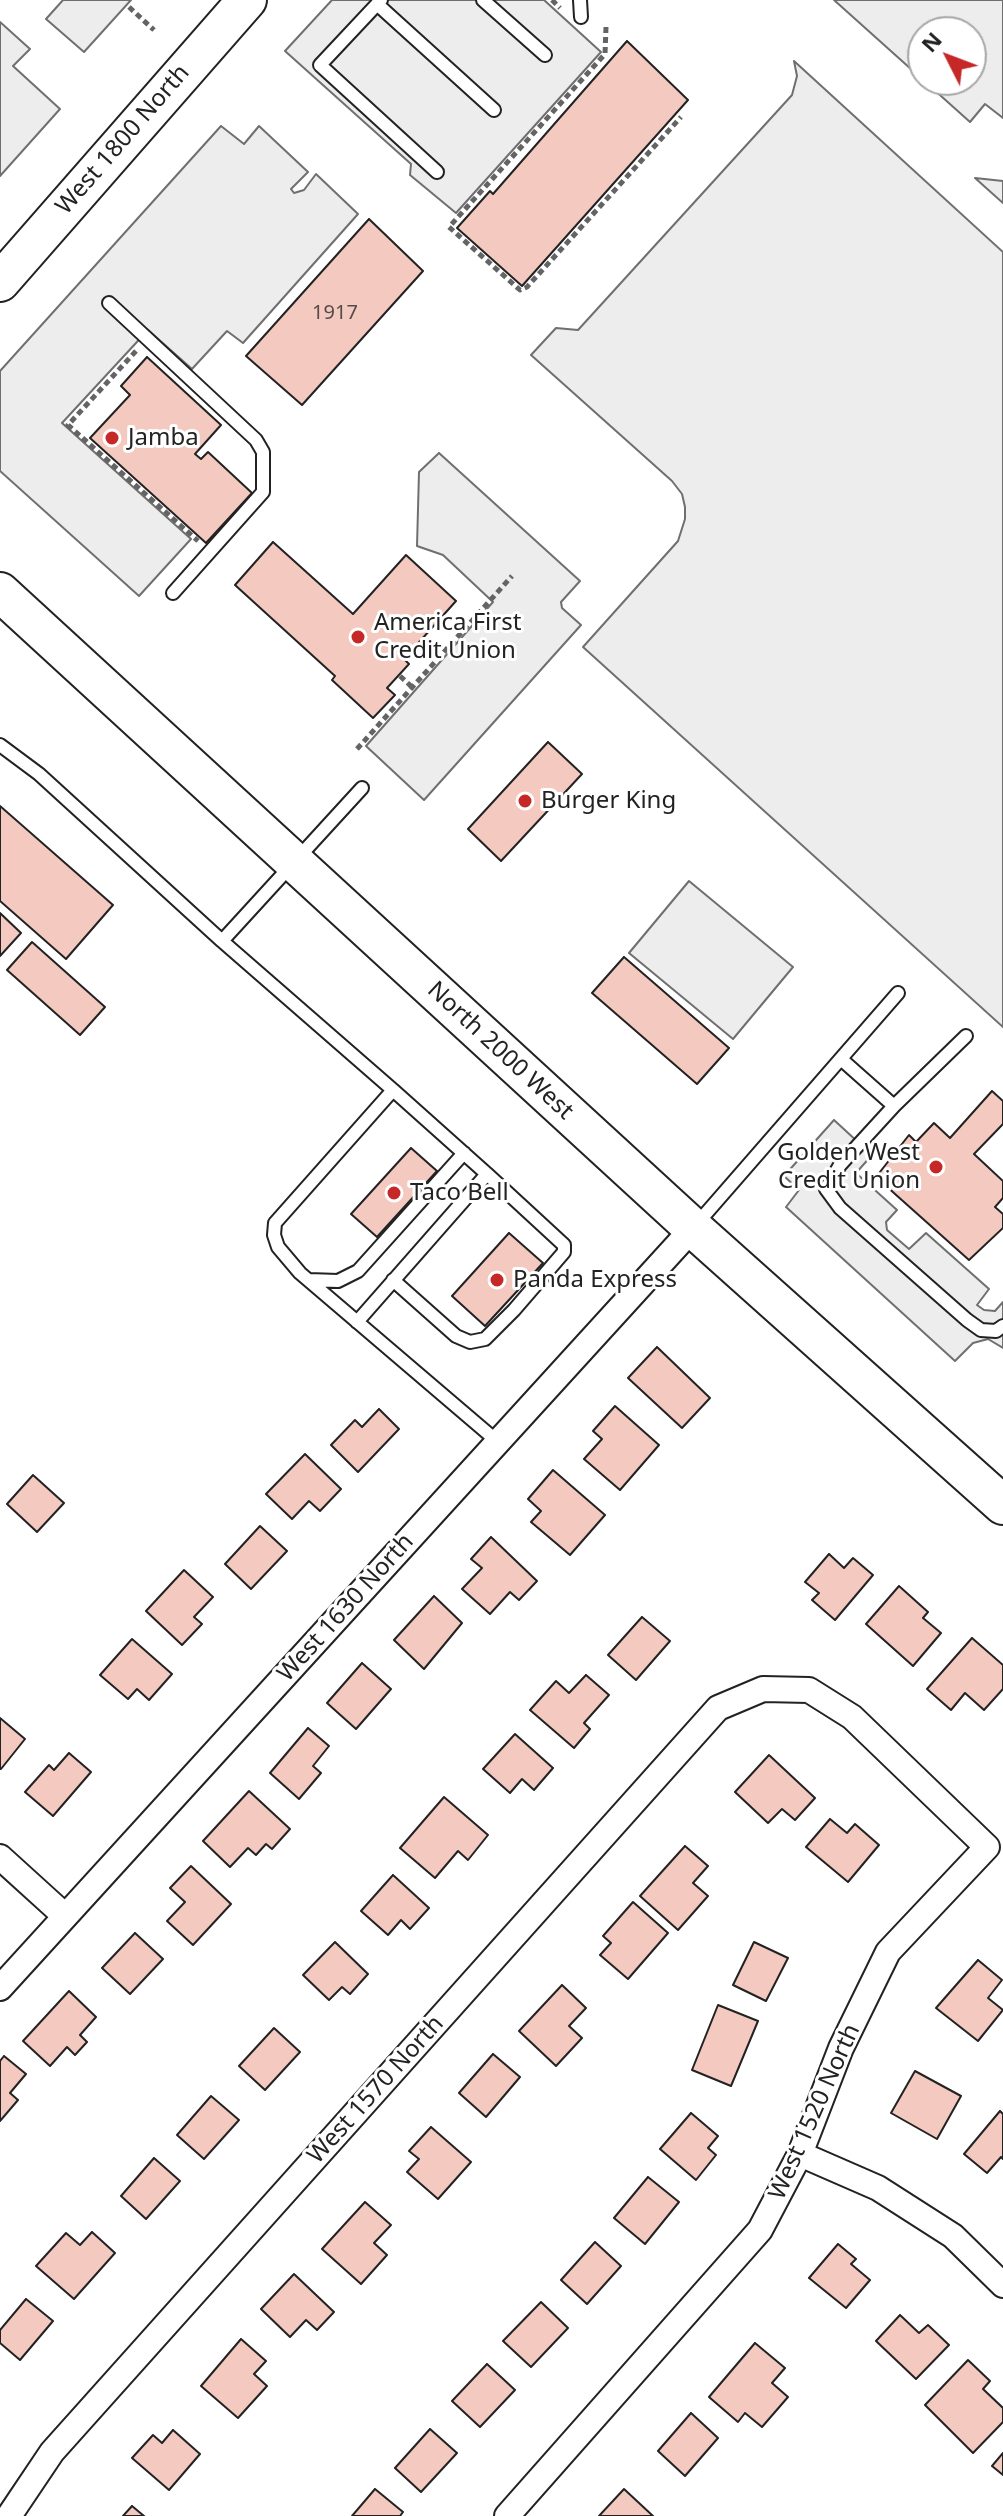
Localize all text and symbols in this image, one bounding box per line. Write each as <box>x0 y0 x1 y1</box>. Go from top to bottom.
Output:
north arrow <box>907 16 987 96</box>
text: N <box>914 25 948 58</box>
street label: West 1800 North <box>50 59 196 221</box>
house number: 1917 <box>312 301 358 325</box>
place label: Jamba <box>128 424 199 452</box>
marker: Jamba <box>103 429 121 447</box>
place label: America First Credit Union <box>374 609 521 665</box>
marker: America First Credit Union <box>349 628 367 646</box>
place label: Burger King <box>541 787 676 815</box>
marker: Burger King <box>516 792 534 810</box>
street label: North 2000 West <box>421 976 579 1126</box>
place label: Golden West Credit Union <box>777 1139 920 1195</box>
marker: Golden West Credit Union <box>927 1158 945 1176</box>
place label: Taco Bell <box>410 1179 509 1207</box>
marker: Taco Bell <box>385 1184 403 1202</box>
place label: Panda Express <box>513 1266 677 1294</box>
marker: Panda Express <box>488 1271 506 1289</box>
street label: West 1630 North <box>272 1528 420 1688</box>
street label: West 1570 North <box>302 2010 450 2170</box>
street label: West 1520 North <box>763 2020 867 2204</box>

